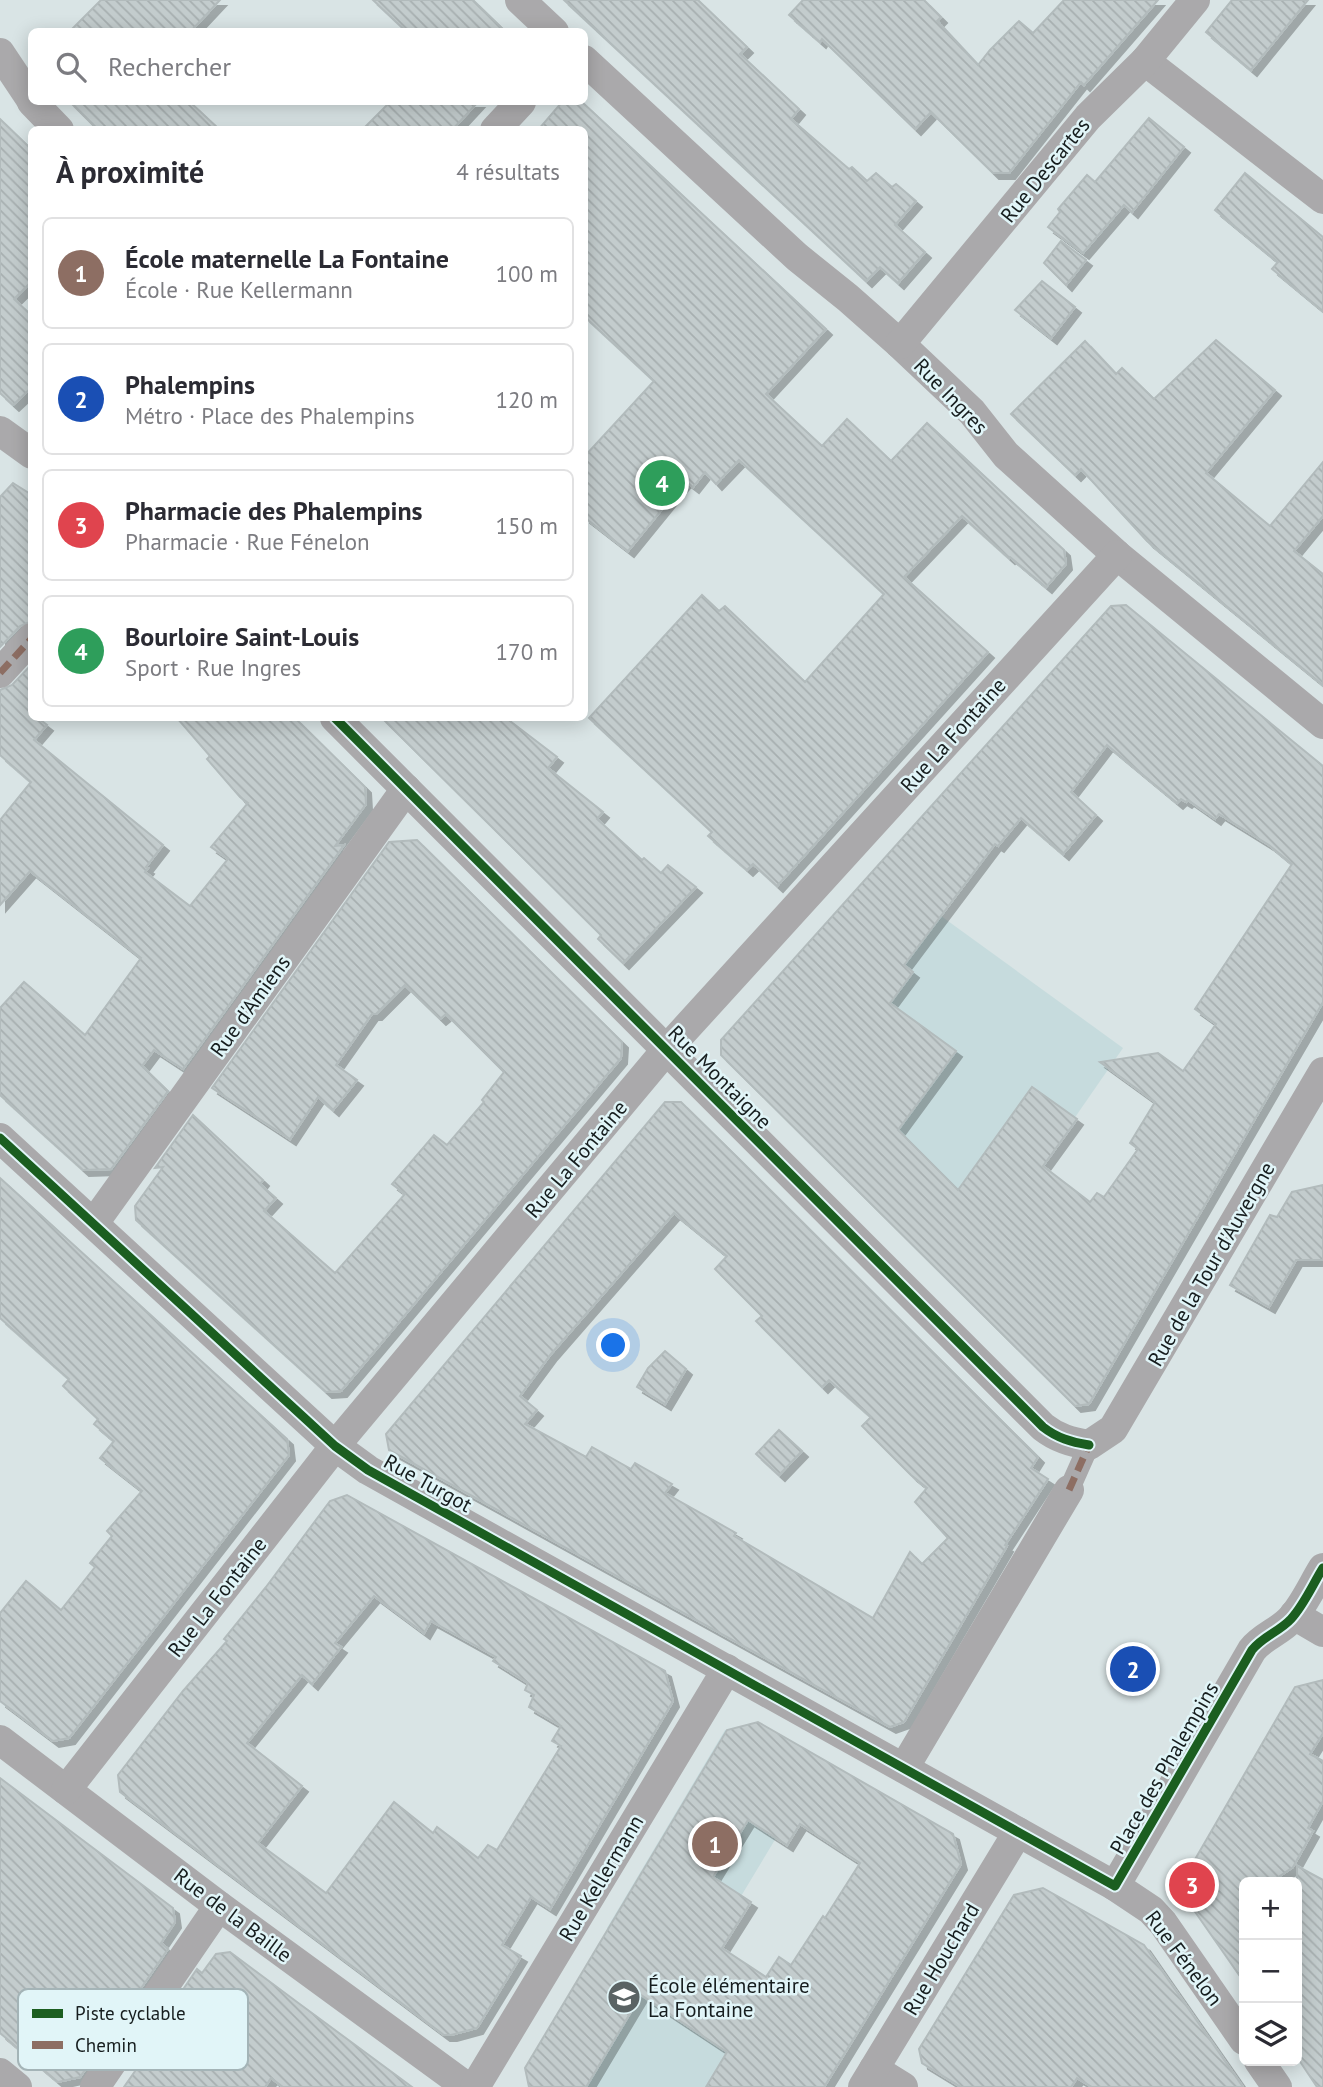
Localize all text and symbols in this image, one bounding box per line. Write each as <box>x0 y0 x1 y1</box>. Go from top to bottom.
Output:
search box <box>28 28 588 105</box>
icon: search <box>52 48 90 86</box>
text: Rechercher <box>108 50 231 83</box>
street label: Rue Descartes <box>994 112 1096 228</box>
text: À proximité <box>56 152 204 191</box>
text: 4 résultats <box>456 157 560 186</box>
text: École maternelle La Fontaine <box>125 242 449 275</box>
text: 1 <box>74 259 88 288</box>
text: 100 m <box>496 259 558 288</box>
text: École · Rue Kellermann <box>125 275 353 304</box>
street label: Rue Ingres <box>908 352 994 440</box>
text: Phalempins <box>125 368 255 401</box>
text: 2 <box>74 385 88 414</box>
text: 120 m <box>496 385 558 414</box>
text: Métro · Place des Phalempins <box>125 401 415 430</box>
pin: 4 <box>639 457 685 509</box>
text: Pharmacie des Phalempins <box>125 494 423 527</box>
text: 3 <box>74 511 88 540</box>
text: 150 m <box>496 511 558 540</box>
text: Pharmacie · Rue Fénelon <box>125 527 370 556</box>
text: Bourloire Saint-Louis <box>125 620 359 653</box>
text: 4 <box>74 637 88 666</box>
text: 170 m <box>496 637 558 666</box>
text: Sport · Rue Ingres <box>125 653 301 682</box>
street label: Rue La Fontaine <box>894 672 1012 798</box>
street label: Rue d'Amiens <box>204 950 296 1062</box>
street label: Rue Montaigne <box>662 1019 778 1135</box>
street label: Rue La Fontaine <box>519 1095 633 1223</box>
street label: Rue de la Tour d'Auvergne <box>1141 1157 1281 1371</box>
your location <box>596 1328 630 1362</box>
street label: Rue Turgot <box>379 1448 477 1518</box>
street label: Rue La Fontaine <box>162 1531 272 1663</box>
pin: 2 <box>1110 1643 1156 1695</box>
street label: Place des Phalempins <box>1104 1677 1224 1859</box>
street label: Rue Kellermann <box>553 1810 649 1946</box>
pin: 1 <box>692 1818 738 1870</box>
pin: 3 <box>1169 1859 1215 1911</box>
street label: Rue de la Baille <box>169 1862 297 1968</box>
map controls <box>1239 1877 1302 2066</box>
button: + <box>1239 1877 1302 1940</box>
street label: Rue Houchard <box>897 1898 985 2020</box>
street label: Rue Fénelon <box>1139 1905 1229 2011</box>
button: − <box>1239 1940 1302 2003</box>
place label: École élémentaire La Fontaine <box>648 1972 810 2023</box>
school or university icon: École élémentaire La Fontaine <box>605 1978 643 2016</box>
legend <box>18 1989 248 2070</box>
text: Piste cyclable <box>75 2001 186 2025</box>
button: layers <box>1239 2003 1302 2066</box>
text: Chemin <box>75 2033 137 2057</box>

